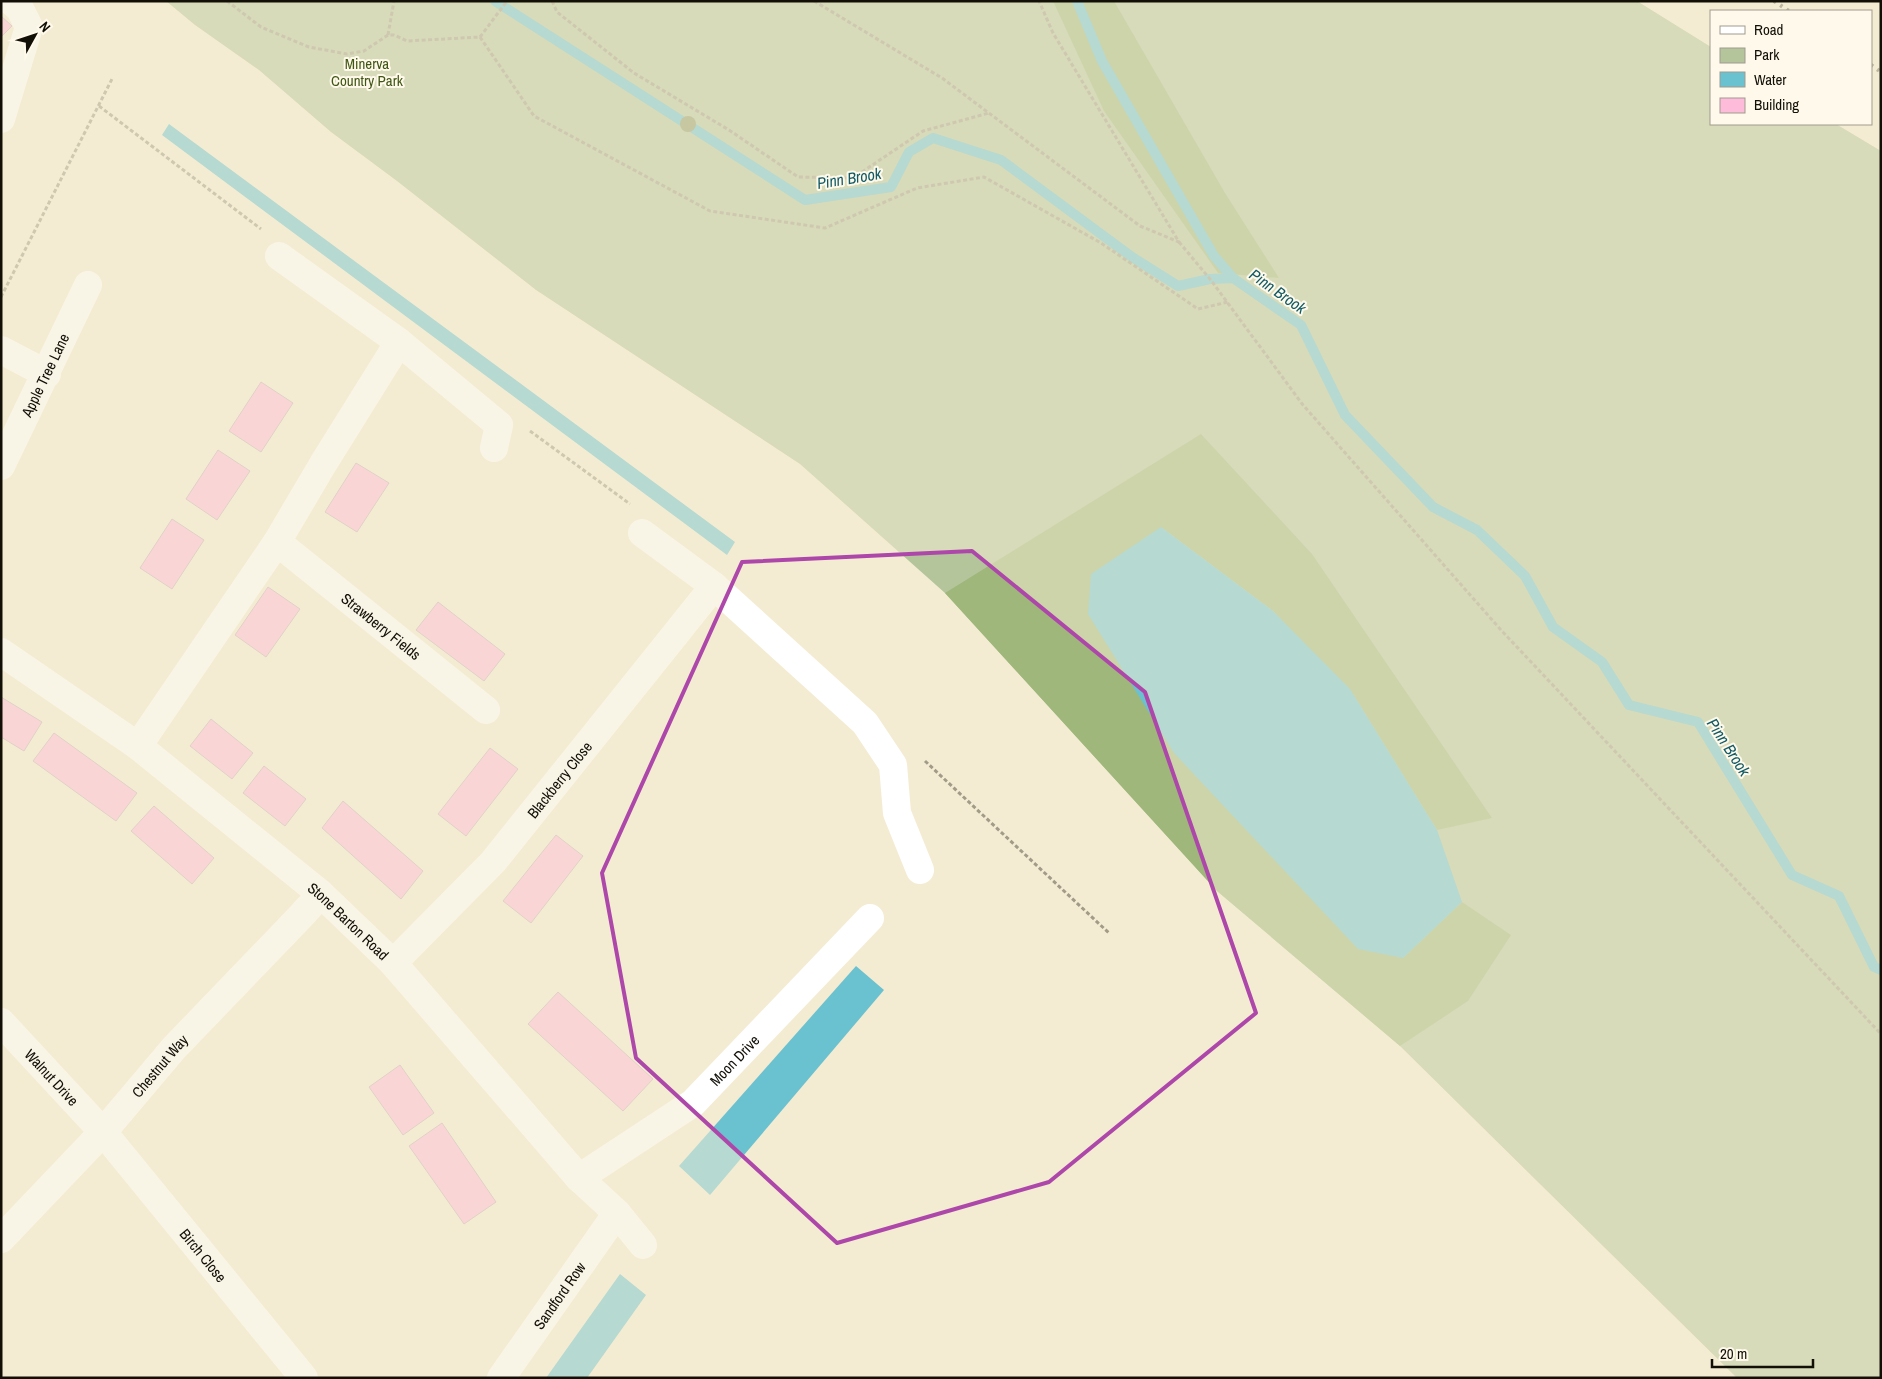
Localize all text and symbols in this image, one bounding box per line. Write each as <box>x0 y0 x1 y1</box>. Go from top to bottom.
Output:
north arrow <box>10 10 60 60</box>
legend <box>1710 10 1872 125</box>
text: N <box>35 18 55 36</box>
text: Road <box>1754 19 1783 40</box>
text: Park <box>1754 44 1780 65</box>
park label: Minerva Country Park <box>331 53 404 91</box>
text: Water <box>1754 69 1786 90</box>
text: Building <box>1754 94 1799 115</box>
water label: Pinn Brook <box>815 162 883 194</box>
water label: Pinn Brook <box>1245 263 1311 319</box>
street label: Apple Tree Lane <box>15 330 74 421</box>
street label: Strawberry Fields <box>337 588 426 664</box>
water label: Pinn Brook <box>1702 714 1756 781</box>
street label: Blackberry Close <box>522 736 597 822</box>
street label: Stone Barton Road <box>304 877 394 964</box>
street label: Chestnut Way <box>126 1029 193 1102</box>
street label: Moon Drive <box>705 1030 764 1090</box>
street label: Walnut Drive <box>20 1044 84 1110</box>
street label: Birch Close <box>175 1224 232 1287</box>
street label: Sandford Row <box>528 1257 590 1333</box>
scale bar <box>1712 1336 1813 1368</box>
text: 20 m <box>1720 1343 1747 1364</box>

